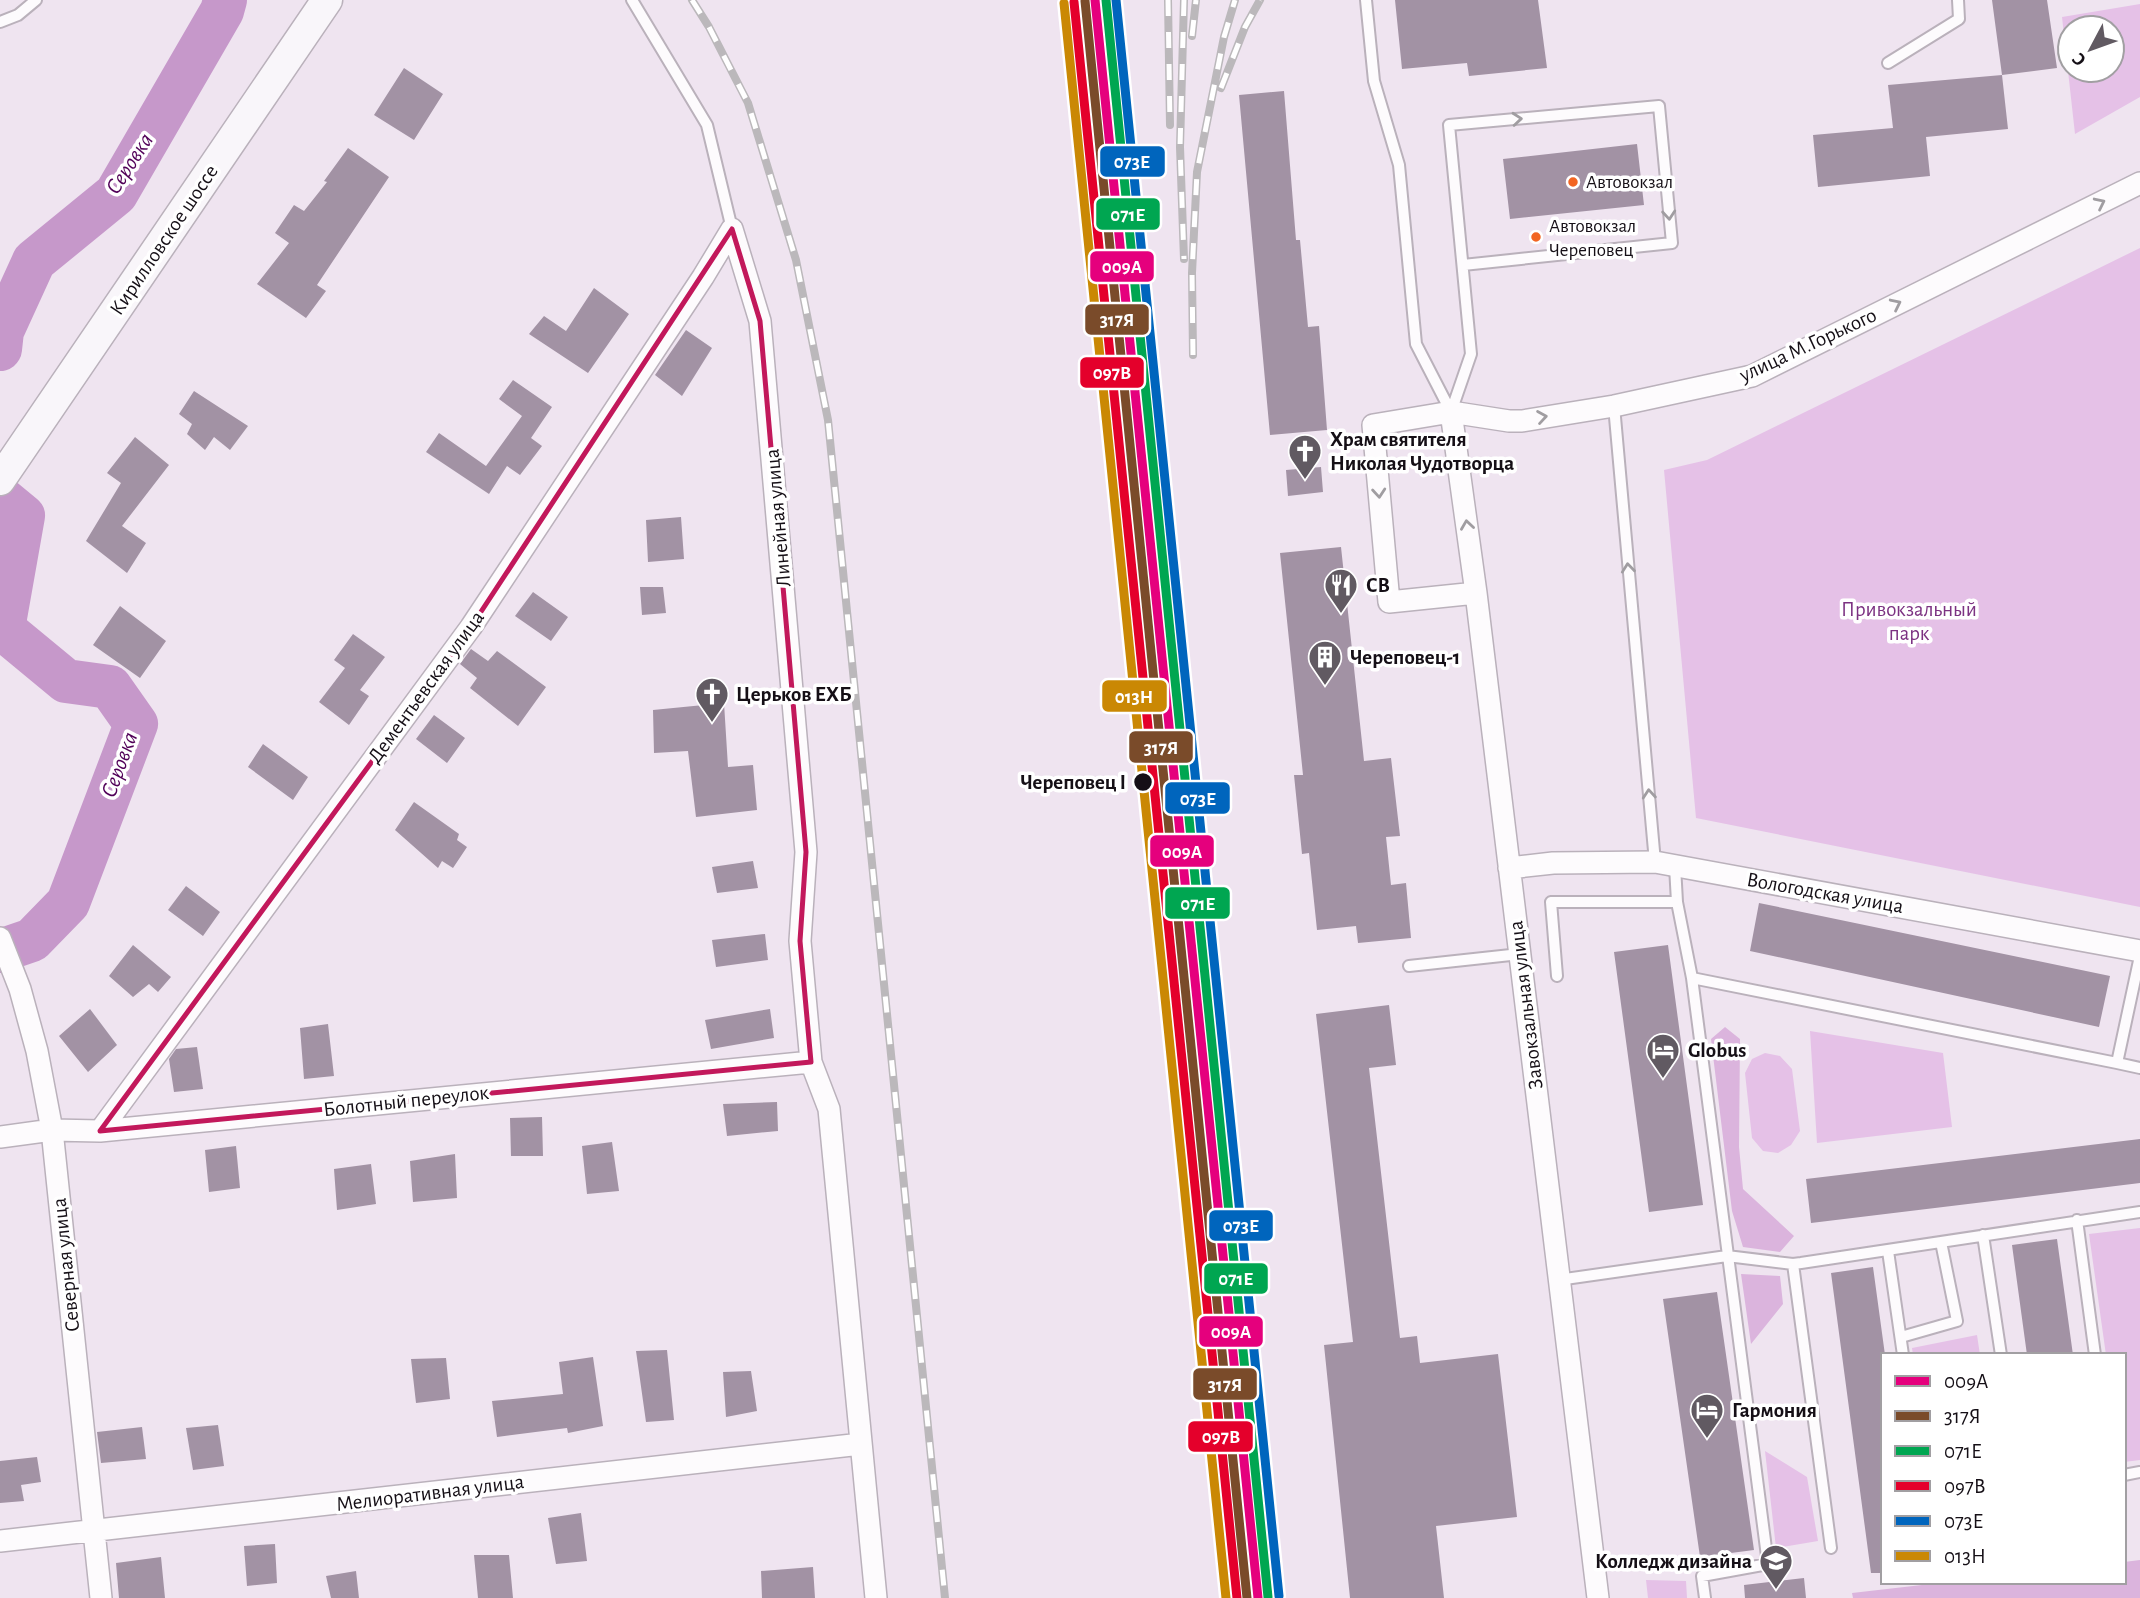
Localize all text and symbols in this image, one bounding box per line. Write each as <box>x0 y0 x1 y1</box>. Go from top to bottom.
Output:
north arrow <box>2056 14 2126 84</box>
text: С <box>2069 49 2090 69</box>
one-way arrow <box>1511 112 1522 127</box>
water label: Серовка <box>102 129 158 199</box>
line badge: 073Е <box>1099 145 1166 178</box>
text: 073Е <box>1114 153 1150 172</box>
street label: Кирилловское шоссе <box>106 161 222 319</box>
place label: Автовокзал <box>1586 173 1673 192</box>
marker: Автовокзал <box>1566 175 1580 189</box>
line badge: 071Е <box>1095 197 1161 231</box>
one-way arrow <box>2093 198 2105 212</box>
text: 071Е <box>1110 206 1146 225</box>
one-way arrow <box>1661 209 1676 220</box>
place label: Автовокзал Череповец <box>1549 217 1636 260</box>
marker: Автовокзал Череповец <box>1529 230 1543 244</box>
line badge: 009А <box>1089 250 1155 283</box>
text: 009А <box>1102 258 1143 277</box>
one-way arrow <box>1889 299 1901 313</box>
line badge: 317Я <box>1084 303 1150 336</box>
street label: улица М.Горького <box>1736 304 1880 386</box>
text: 317Я <box>1100 311 1134 330</box>
line badge: 097В <box>1079 356 1145 389</box>
text: 097В <box>1093 364 1131 383</box>
one-way arrow <box>1537 410 1548 425</box>
place label: Храм святителя Николая Чудотворца <box>1330 429 1514 474</box>
church icon: Храм святителя Николая Чудотворца <box>1286 432 1324 481</box>
street label: Линейная улица <box>761 448 795 588</box>
one-way arrow <box>1371 488 1386 499</box>
one-way arrow <box>1459 519 1474 531</box>
one-way arrow <box>1621 562 1636 573</box>
restaurant icon: СВ <box>1322 566 1360 615</box>
place label: СВ <box>1366 575 1390 596</box>
park label: Привокзальный парк <box>1841 599 1977 644</box>
street label: Дементьевская улица <box>364 607 488 767</box>
building icon: Череповец-1 <box>1306 638 1344 687</box>
place label: Череповец-1 <box>1350 647 1460 668</box>
church icon: Церьков ЕХБ <box>693 675 731 724</box>
line badge: 013Н <box>1101 679 1168 713</box>
place label: Церьков ЕХБ <box>736 684 852 705</box>
text: 013Н <box>1115 688 1153 707</box>
water label: Серовка <box>98 729 142 801</box>
line badge: 317Я <box>1128 730 1194 764</box>
text: 317Я <box>1144 739 1178 758</box>
marker: Череповец I <box>1132 771 1154 793</box>
place label: Череповец I <box>1020 772 1126 793</box>
line badge: 073Е <box>1164 781 1231 815</box>
one-way arrow <box>1642 788 1657 799</box>
text: 073Е <box>1180 790 1216 809</box>
line badge: 009А <box>1149 834 1215 868</box>
text: 009А <box>1162 843 1203 862</box>
street label: Вологодская улица <box>1745 869 1905 917</box>
line badge: 071Е <box>1164 886 1231 920</box>
text: 071Е <box>1180 895 1216 914</box>
street label: Завокзальная улица <box>1505 919 1547 1090</box>
hotel icon: Globus <box>1644 1031 1682 1080</box>
place label: Globus <box>1688 1040 1746 1061</box>
street label: Болотный переулок <box>322 1082 490 1120</box>
street label: Северная улица <box>48 1197 83 1333</box>
line badge: 073Е <box>1208 1209 1274 1242</box>
text: 073Е <box>1223 1217 1259 1236</box>
line badge: 071Е <box>1203 1262 1269 1295</box>
text: 071Е <box>1218 1270 1254 1289</box>
line badge: 009А <box>1198 1315 1264 1348</box>
text: 009А <box>1211 1323 1252 1342</box>
legend <box>1881 1353 2126 1584</box>
line badge: 317Я <box>1192 1367 1258 1401</box>
text: 009А <box>1944 1371 1988 1392</box>
text: 317Я <box>1208 1376 1242 1395</box>
hotel icon: Гармония <box>1688 1391 1726 1440</box>
place label: Гармония <box>1732 1400 1817 1421</box>
text: 317Я <box>1944 1406 1981 1427</box>
line badge: 097В <box>1187 1420 1254 1453</box>
text: 097В <box>1202 1428 1240 1447</box>
text: 071Е <box>1944 1441 1982 1462</box>
street label: Мелиоративная улица <box>335 1471 526 1515</box>
text: 097В <box>1944 1476 1986 1497</box>
text: 073Е <box>1944 1511 1984 1532</box>
school or university icon: Колледж дизайна <box>1757 1542 1795 1591</box>
text: 013Н <box>1944 1546 1986 1567</box>
place label: Колледж дизайна <box>1595 1551 1752 1572</box>

